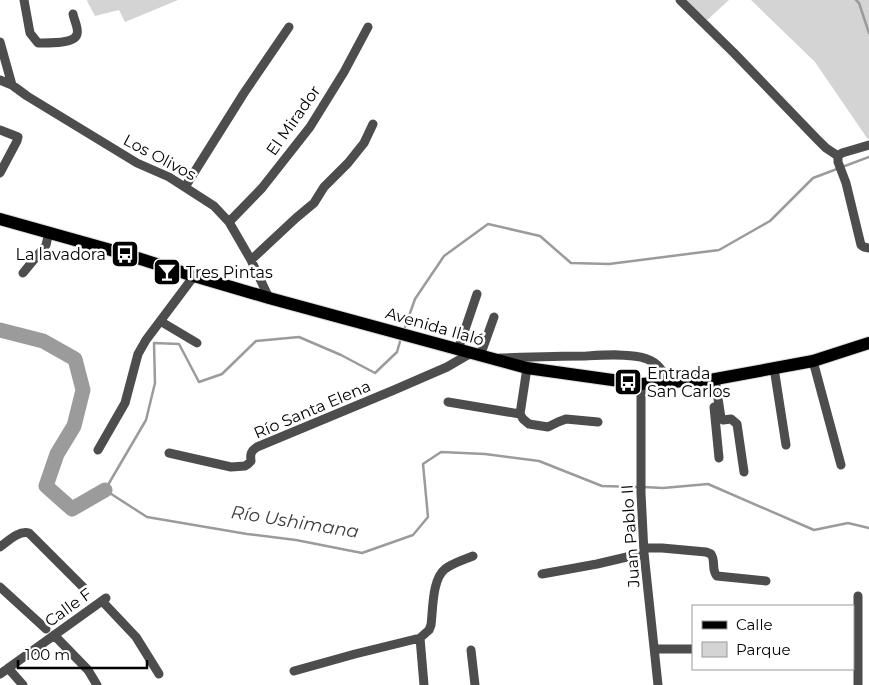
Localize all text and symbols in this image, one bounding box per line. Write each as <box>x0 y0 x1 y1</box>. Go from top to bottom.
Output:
street label: El Mirador <box>262 82 325 159</box>
street label: Los Olivos <box>120 130 200 185</box>
bus stop icon: La lavadora <box>110 239 140 269</box>
place label: La lavadora <box>15 245 106 264</box>
bar icon: Tres Pintas <box>152 257 182 287</box>
place label: Tres Pintas <box>186 263 273 282</box>
street label: Avenida Ilaló <box>383 303 486 350</box>
place label: Entrada San Carlos <box>647 364 731 401</box>
bus stop icon: Entrada San Carlos <box>613 367 643 397</box>
street label: Río Santa Elena <box>251 376 373 443</box>
street label: Juan Pablo II <box>617 484 644 589</box>
water label: Río Ushimana <box>229 501 361 543</box>
street label: Calle F <box>41 584 95 631</box>
legend <box>692 605 854 670</box>
text: Calle <box>736 615 773 634</box>
scale bar <box>18 638 146 670</box>
text: Parque <box>736 640 791 659</box>
text: 100 m <box>25 645 70 664</box>

